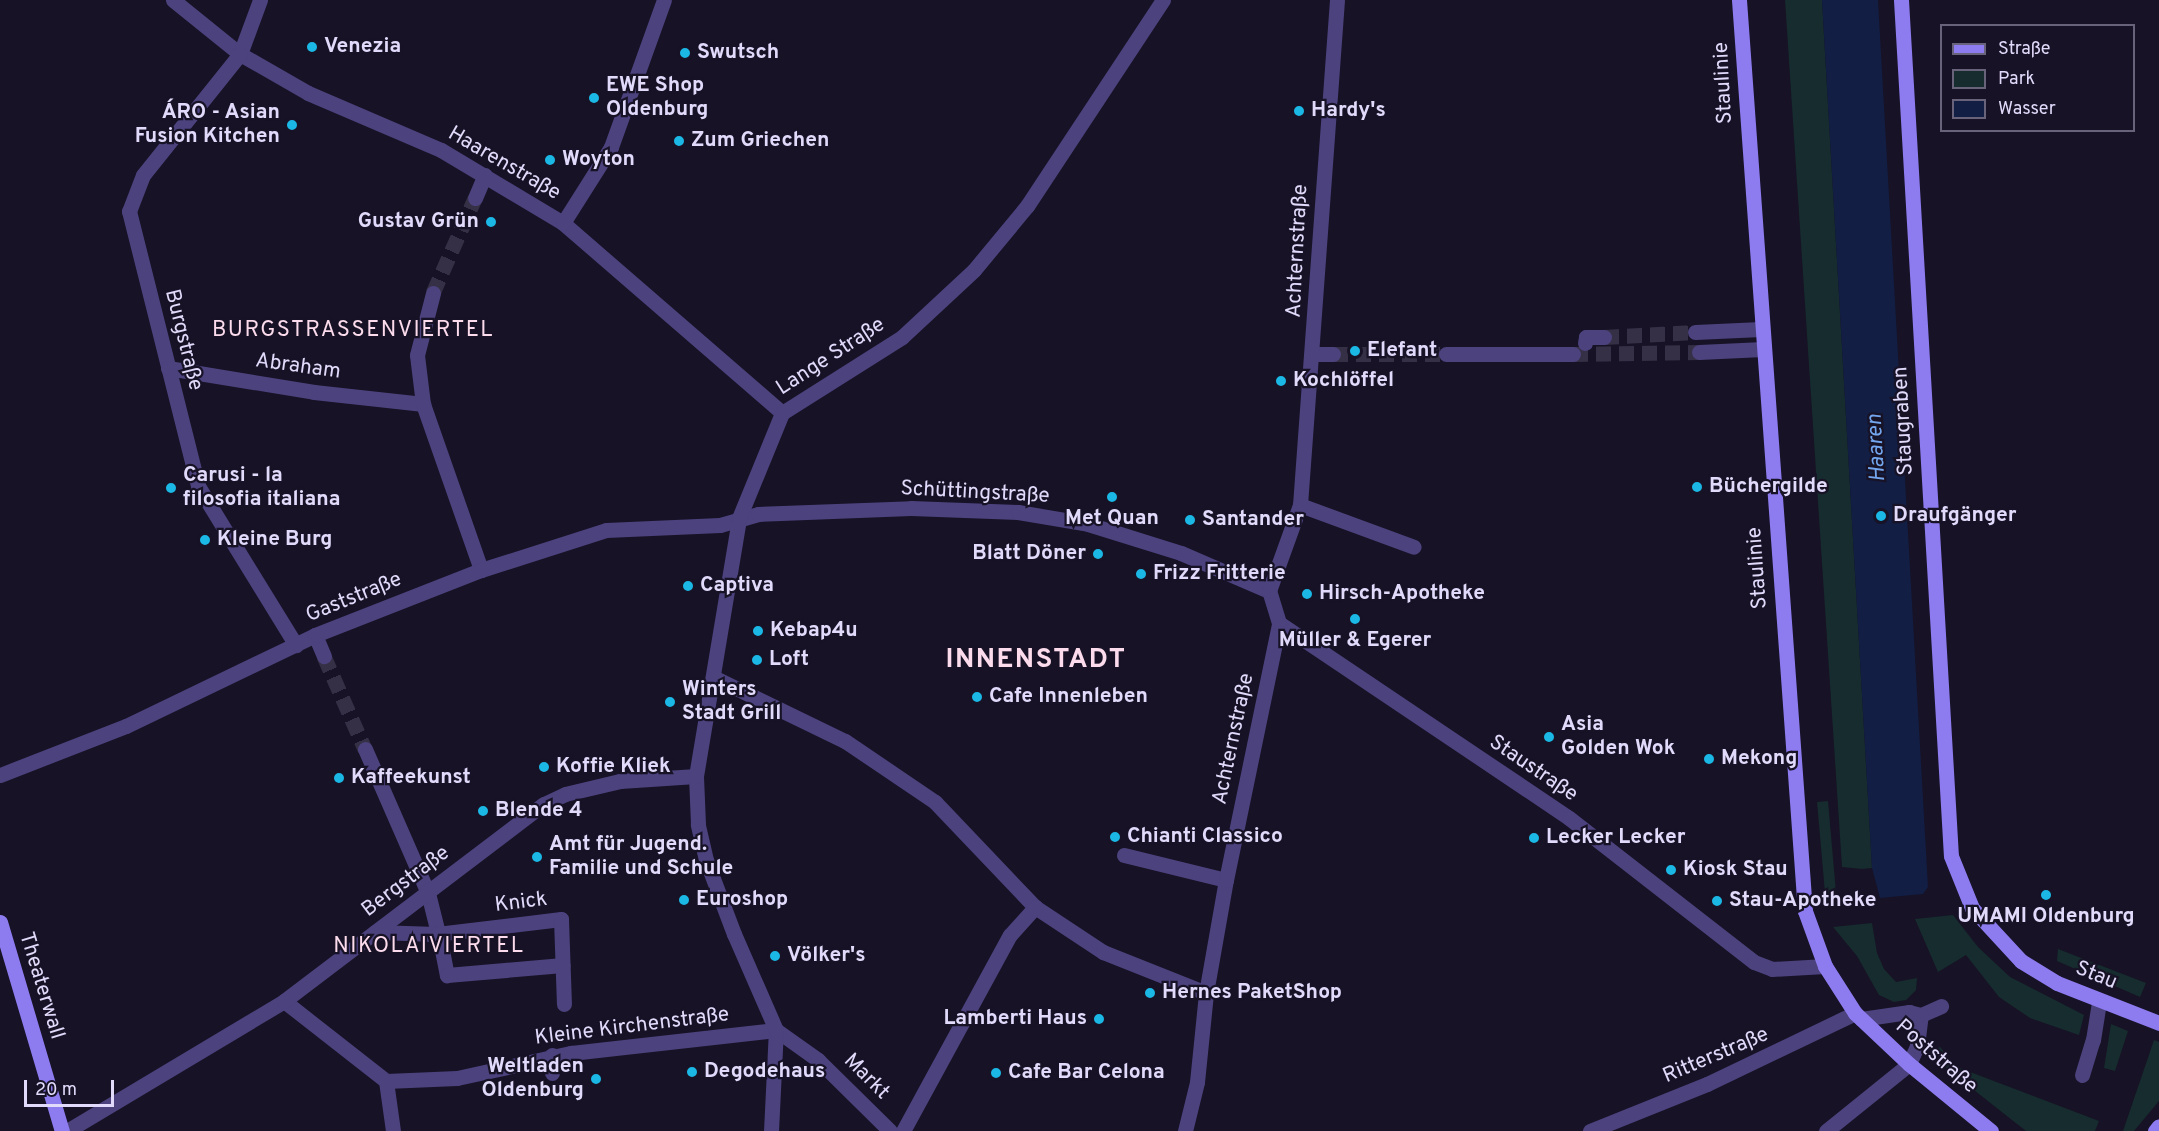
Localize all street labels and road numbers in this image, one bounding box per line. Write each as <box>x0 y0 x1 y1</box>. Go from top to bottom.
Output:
street label: Staulinie <box>1709 41 1739 125</box>
street label: Haarenstraße <box>443 122 565 206</box>
street label: Achternstraße <box>1282 184 1314 318</box>
street label: Burgstraße <box>158 287 208 393</box>
street label: Lange Straße <box>772 313 890 401</box>
street label: Abraham <box>254 349 342 385</box>
street label: Staugraben <box>1889 366 1919 476</box>
street label: Schüttingstraße <box>900 477 1050 509</box>
street label: Staulinie <box>1743 526 1773 610</box>
street label: Gaststraße <box>302 567 406 629</box>
street label: Achternstraße <box>1208 671 1260 807</box>
street label: Staustraße <box>1484 730 1582 808</box>
street label: Bergstraße <box>357 841 455 923</box>
street label: Knick <box>493 887 549 919</box>
street label: Theaterwall <box>13 929 69 1043</box>
street label: Stau <box>2071 956 2121 996</box>
street label: Kleine Kirchenstraße <box>533 1003 731 1051</box>
street label: Poststraße <box>1890 1014 1982 1100</box>
street label: Ritterstraße <box>1659 1022 1773 1090</box>
street label: Markt <box>838 1049 894 1105</box>

